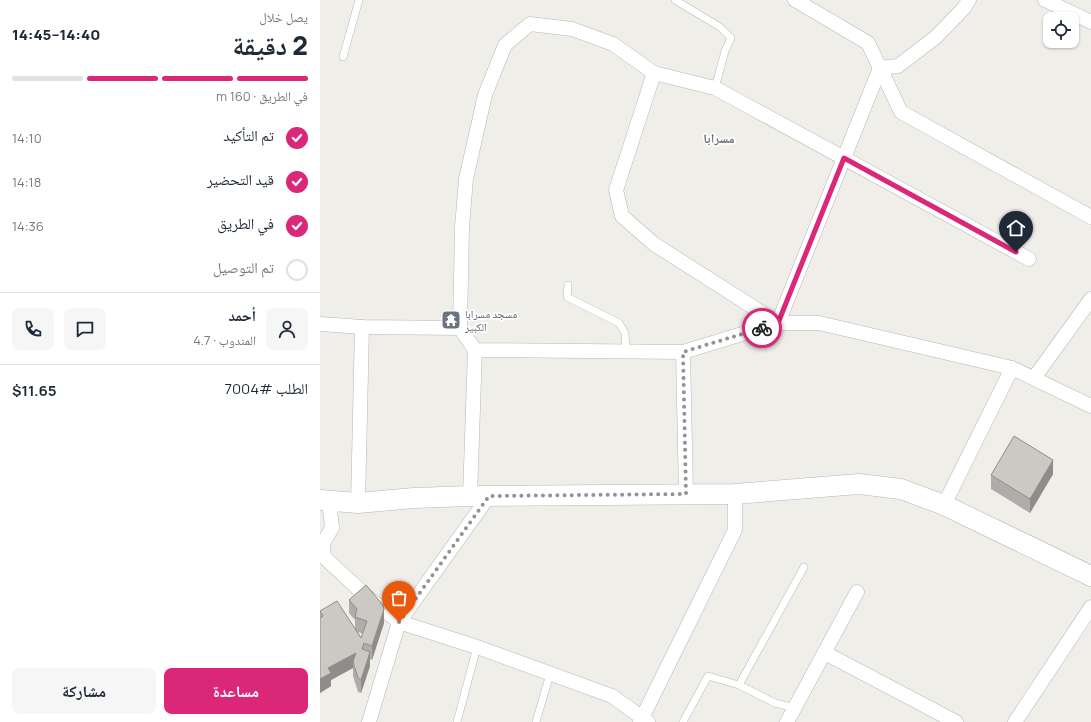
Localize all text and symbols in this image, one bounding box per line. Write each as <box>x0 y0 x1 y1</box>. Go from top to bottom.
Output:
text: يصل خلال <box>259 8 308 26</box>
map controls <box>1043 12 1079 48</box>
button: locate <box>1043 12 1079 48</box>
text: 14:40–14:45 <box>12 24 100 45</box>
text: 2 دقيقة <box>232 27 308 63</box>
text: في الطريق · 160 m <box>216 87 308 105</box>
text: تم التأكيد <box>223 125 274 146</box>
icon: check <box>286 127 308 149</box>
text: 14:10 <box>12 129 42 147</box>
district label: مسرابا <box>703 129 735 147</box>
text: قيد التحضير <box>207 169 274 190</box>
icon: check <box>286 171 308 193</box>
text: 14:18 <box>12 173 41 191</box>
pin <box>999 211 1033 252</box>
text: في الطريق <box>217 213 274 234</box>
icon: check <box>286 215 308 237</box>
text: 14:36 <box>12 217 44 235</box>
icon: home <box>1005 217 1027 239</box>
text: تم التوصيل <box>213 257 274 278</box>
text: أحمد <box>229 305 256 326</box>
place label: مسجد مسرابا الكبير <box>464 306 517 334</box>
button: phone <box>12 308 54 350</box>
button: chat <box>64 308 106 350</box>
button: person <box>266 308 308 350</box>
courier <box>742 308 782 348</box>
temple icon: مسجد مسرابا الكبير <box>440 309 462 331</box>
icon: bike <box>751 317 773 339</box>
text: المندوب · 4.7 <box>193 331 256 349</box>
text: الطلب #7004 <box>224 378 308 399</box>
text: $11.65 <box>12 380 57 401</box>
pin <box>382 581 416 622</box>
icon: bag <box>388 587 410 609</box>
button: مشاركة <box>12 668 156 714</box>
button: مساعدة <box>164 668 308 714</box>

